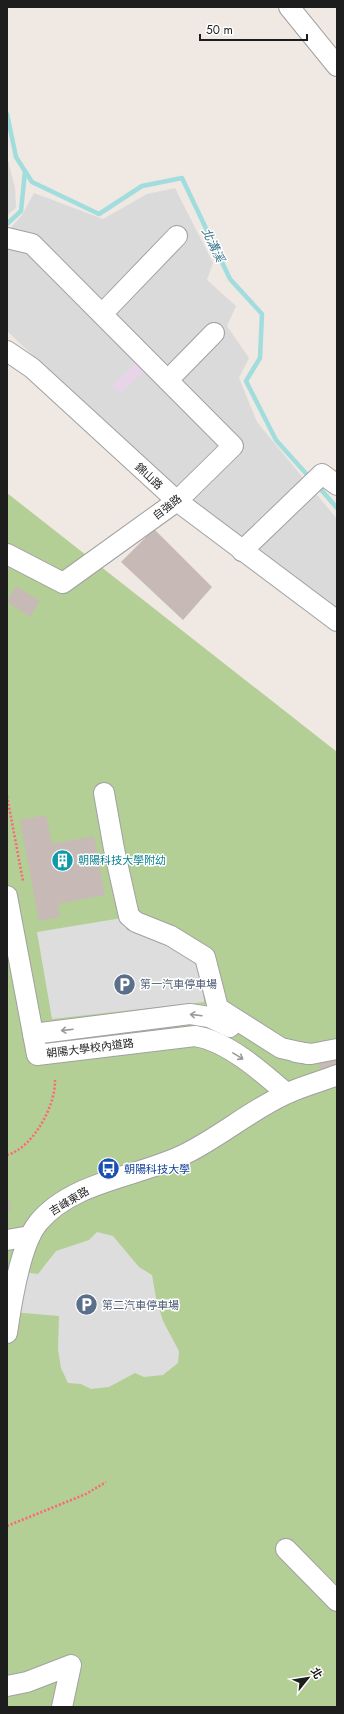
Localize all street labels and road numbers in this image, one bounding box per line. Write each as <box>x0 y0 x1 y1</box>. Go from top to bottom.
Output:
street label: 錦山路 <box>131 459 167 493</box>
street label: 自強路 <box>149 491 185 523</box>
street label: 朝陽大學校內道路 <box>45 1035 135 1061</box>
street label: 吉峰東路 <box>46 1183 92 1219</box>

